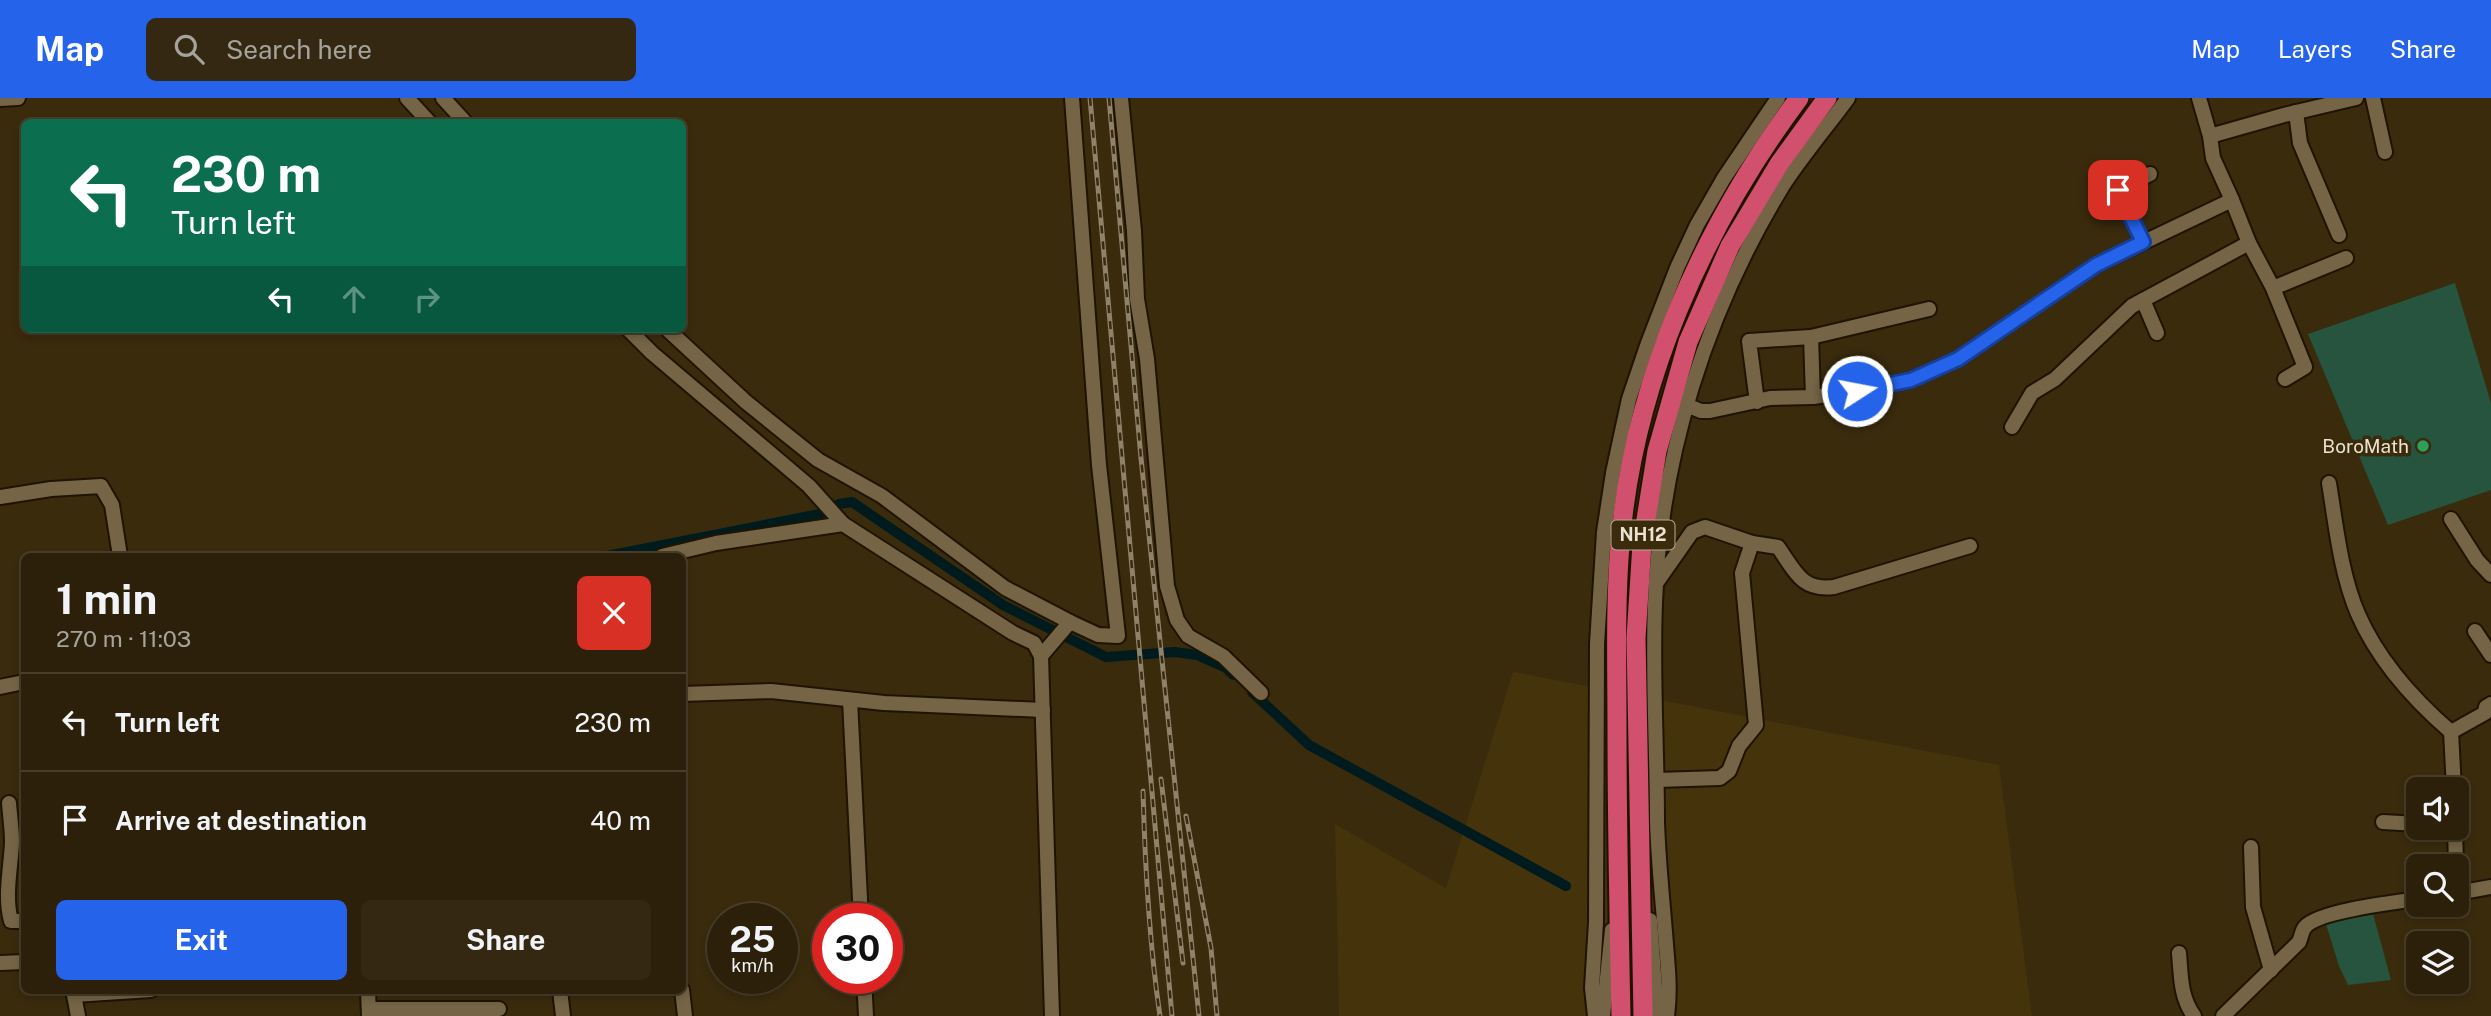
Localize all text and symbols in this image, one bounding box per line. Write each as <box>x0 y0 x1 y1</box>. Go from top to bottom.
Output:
search box <box>146 18 636 81</box>
text: Map <box>35 30 104 68</box>
icon: search <box>170 30 208 68</box>
text: Search here <box>226 34 372 65</box>
text: Map <box>2191 35 2240 63</box>
text: Layers <box>2278 35 2352 63</box>
text: Share <box>2390 35 2456 63</box>
text: 230 m <box>171 145 321 203</box>
icon: left <box>56 147 147 238</box>
pin <box>2088 160 2148 220</box>
icon: arrive <box>2099 171 2137 209</box>
text: Turn left <box>171 204 296 241</box>
icon: left <box>262 280 300 318</box>
icon: ahead <box>335 280 373 318</box>
icon: right <box>408 280 446 318</box>
position arrow <box>1820 354 1894 428</box>
place label: BoroMath <box>2322 435 2409 457</box>
marker: BoroMath <box>2415 438 2431 454</box>
road number: NH12 <box>1612 520 1674 550</box>
text: 1 min <box>56 574 157 623</box>
button: close <box>577 576 651 650</box>
text: 270 m · 11:03 <box>56 625 191 652</box>
icon: left <box>56 703 94 741</box>
text: Turn left <box>115 707 220 738</box>
text: 230 m <box>575 707 651 738</box>
map controls <box>2406 777 2469 994</box>
button: sound <box>2406 777 2469 840</box>
icon: arrive <box>56 801 94 839</box>
text: Arrive at destination <box>115 805 367 836</box>
text: 40 m <box>590 805 651 836</box>
button: search <box>2406 854 2469 917</box>
button: Exit <box>56 900 347 980</box>
button: Share <box>361 900 651 980</box>
speed limit sign: 30 <box>812 903 903 994</box>
text: 25 <box>730 919 775 960</box>
button: layers <box>2406 931 2469 994</box>
text: km/h <box>731 955 774 976</box>

